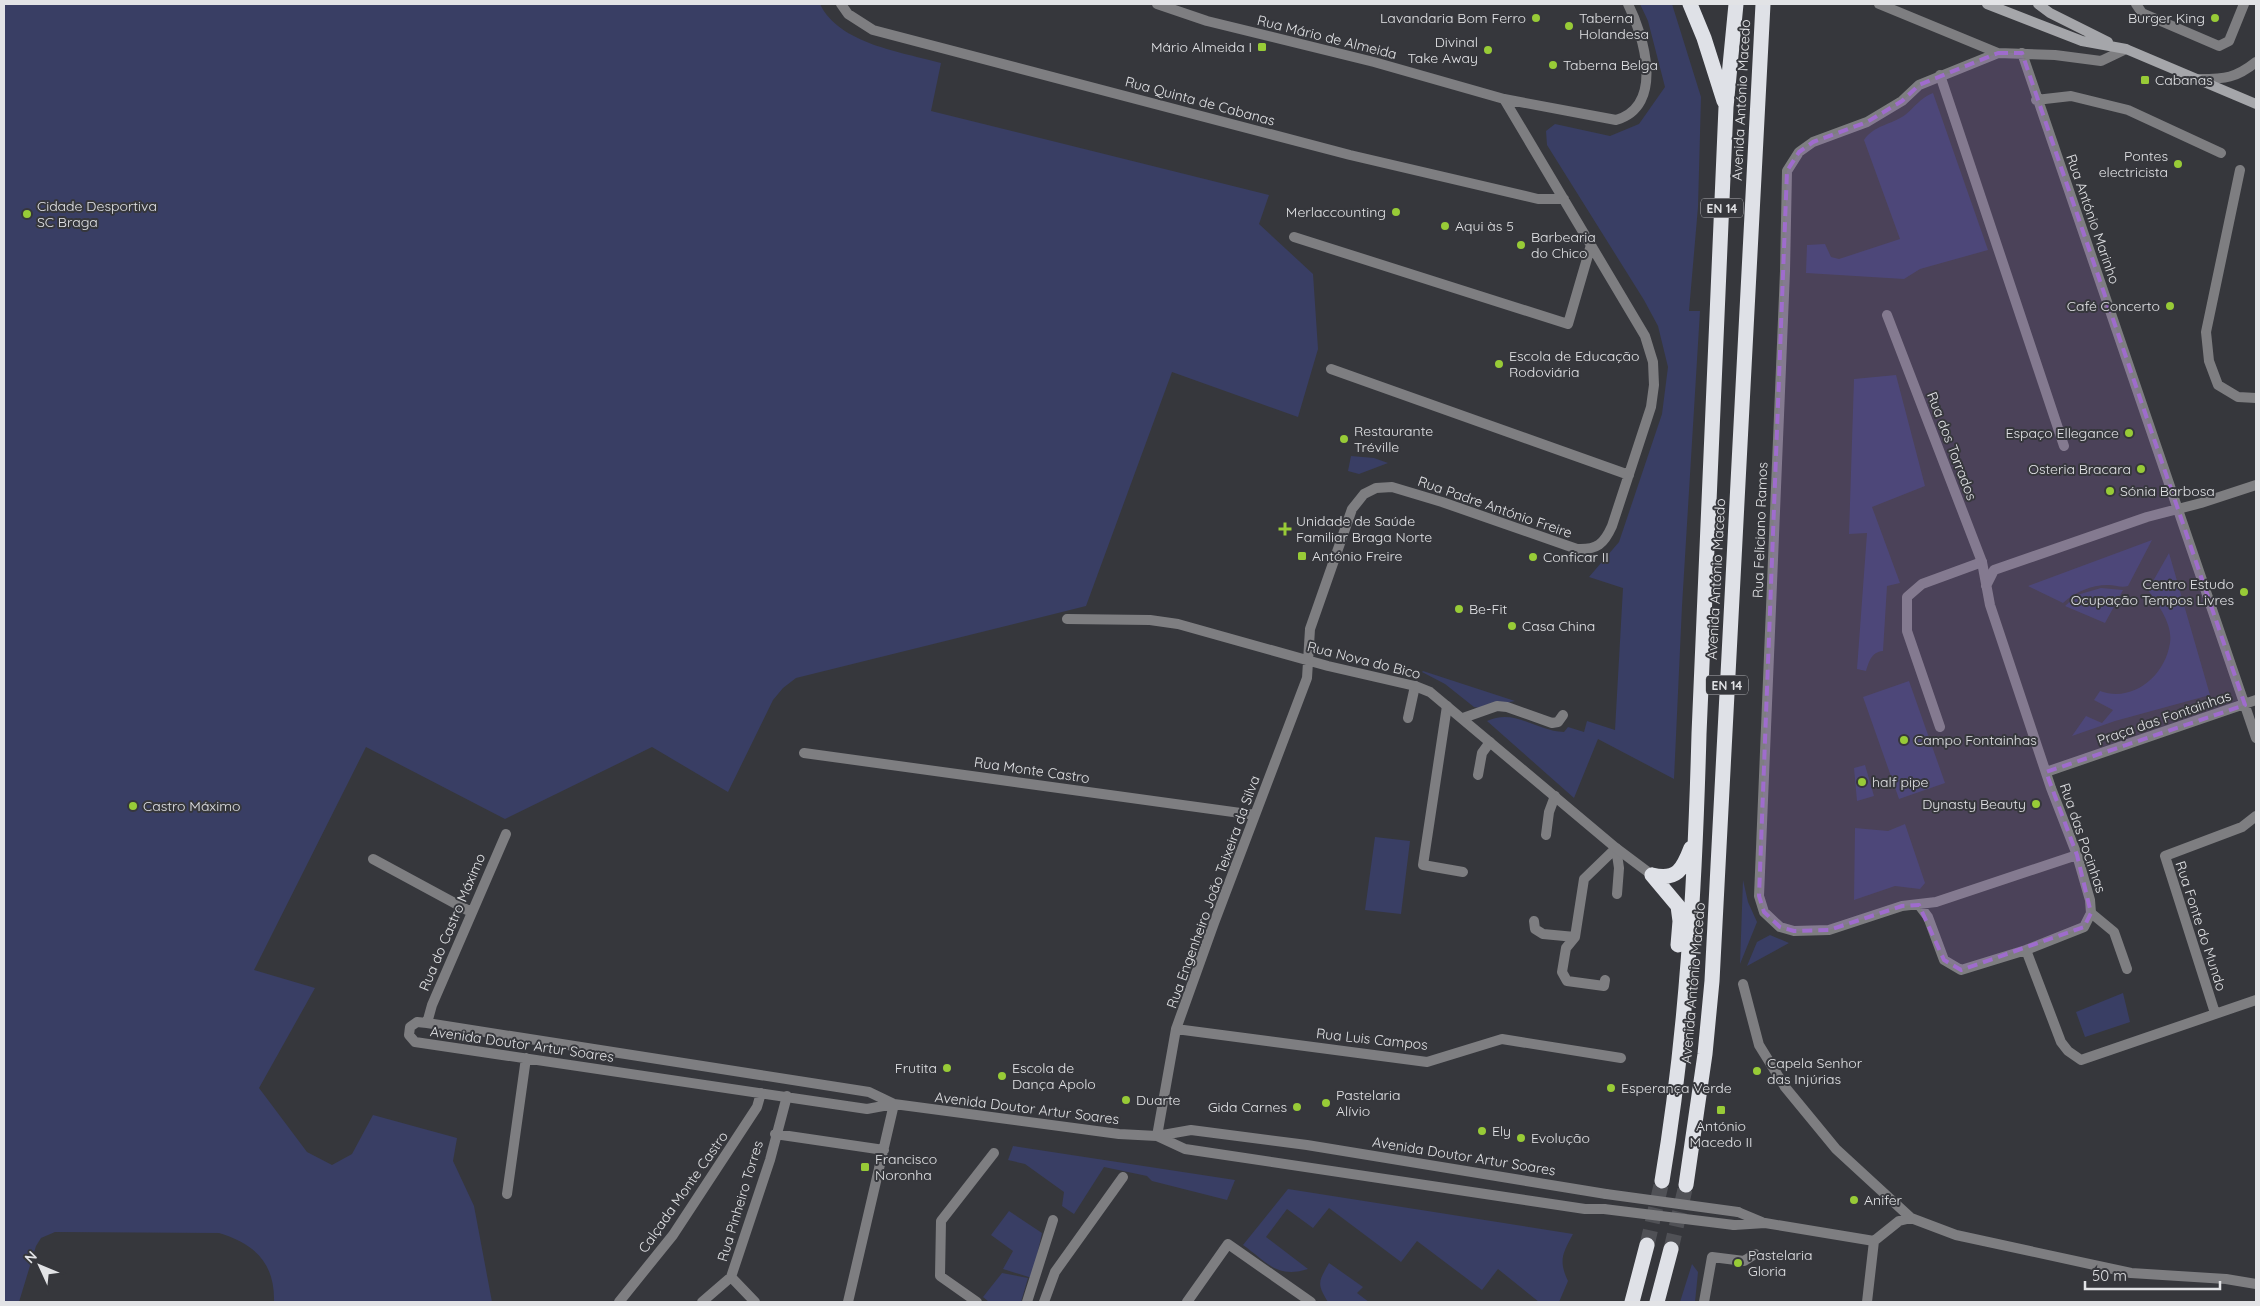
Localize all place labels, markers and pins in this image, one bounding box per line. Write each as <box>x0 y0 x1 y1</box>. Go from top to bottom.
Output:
place label: Lavandaria Bom Ferro <box>1380 9 1526 27</box>
place label: Taberna Holandesa <box>1579 9 1649 43</box>
place label: Burger King <box>2128 9 2205 27</box>
marker: Lavandaria Bom Ferro <box>1530 12 1542 24</box>
marker: Burger King <box>2209 12 2221 24</box>
marker: Taberna Holandesa <box>1563 20 1575 32</box>
place label: Divinal Take Away <box>1408 33 1478 67</box>
place label: Mário Almeida I <box>1151 38 1252 56</box>
marker: Mário Almeida I <box>1256 41 1268 53</box>
marker: Divinal Take Away <box>1482 44 1494 56</box>
place label: Taberna Belga <box>1563 56 1658 74</box>
marker: Taberna Belga <box>1547 59 1559 71</box>
place label: Cabanas <box>2155 71 2213 89</box>
marker: Cabanas <box>2139 74 2151 86</box>
place label: Pontes electricista <box>2099 147 2168 181</box>
marker: Pontes electricista <box>2172 158 2184 170</box>
place label: Cidade Desportiva SC Braga <box>37 197 157 231</box>
place label: Merlaccounting <box>1286 203 1386 221</box>
marker: Merlaccounting <box>1390 206 1402 218</box>
marker: Cidade Desportiva SC Braga <box>21 208 33 220</box>
place label: Aqui às 5 <box>1455 217 1514 235</box>
marker: Aqui às 5 <box>1439 220 1451 232</box>
place label: Barbearia do Chico <box>1531 228 1596 262</box>
marker: Barbearia do Chico <box>1515 239 1527 251</box>
place label: Café Concerto <box>2067 297 2160 315</box>
marker: Café Concerto <box>2164 300 2176 312</box>
place label: Escola de Educação Rodoviária <box>1509 347 1639 381</box>
marker: Escola de Educação Rodoviária <box>1493 358 1505 370</box>
place label: Restaurante Tréville <box>1354 422 1433 456</box>
place label: Espaço Ellegance <box>2005 424 2119 442</box>
marker: Espaço Ellegance <box>2123 427 2135 439</box>
marker: Restaurante Tréville <box>1338 433 1350 445</box>
place label: Osteria Bracara <box>2028 460 2131 478</box>
marker: Osteria Bracara <box>2135 463 2147 475</box>
place label: Sónia Barbosa <box>2120 482 2215 500</box>
marker: Sónia Barbosa <box>2104 485 2116 497</box>
place label: Unidade de Saúde Familiar Braga Norte <box>1296 512 1432 546</box>
marker: Unidade de Saúde Familiar Braga Norte <box>1278 522 1292 536</box>
place label: António Freire <box>1312 547 1403 565</box>
place label: Conficar II <box>1543 548 1609 566</box>
marker: António Freire <box>1296 550 1308 562</box>
marker: Conficar II <box>1527 551 1539 563</box>
place label: Centro Estudo Ocupação Tempos Livres <box>2071 575 2234 609</box>
marker: Centro Estudo Ocupação Tempos Livres <box>2238 586 2250 598</box>
place label: Be-Fit <box>1469 600 1507 618</box>
marker: Be-Fit <box>1453 603 1465 615</box>
place label: Casa China <box>1522 617 1595 635</box>
marker: Casa China <box>1506 620 1518 632</box>
place label: Campo Fontainhas <box>1914 731 2037 749</box>
marker: Campo Fontainhas <box>1898 734 1910 746</box>
place label: half pipe <box>1872 773 1928 791</box>
marker: half pipe <box>1856 776 1868 788</box>
place label: Dynasty Beauty <box>1922 795 2026 813</box>
place label: Castro Máximo <box>143 797 240 815</box>
marker: Dynasty Beauty <box>2030 798 2042 810</box>
marker: Castro Máximo <box>127 800 139 812</box>
place label: Capela Senhor das Injúrias <box>1767 1054 1863 1088</box>
place label: Frutita <box>895 1059 937 1077</box>
place label: Escola de Dança Apolo <box>1012 1059 1096 1093</box>
marker: Frutita <box>941 1062 953 1074</box>
marker: Capela Senhor das Injúrias <box>1751 1065 1763 1077</box>
marker: Escola de Dança Apolo <box>996 1070 1008 1082</box>
place label: Esperança Verde <box>1621 1079 1732 1097</box>
marker: Esperança Verde <box>1605 1082 1617 1094</box>
place label: Pastelaria Alívio <box>1336 1086 1400 1120</box>
place label: Duarte <box>1136 1091 1181 1109</box>
marker: Duarte <box>1120 1094 1132 1106</box>
marker: Pastelaria Alívio <box>1320 1097 1332 1109</box>
place label: Gida Carnes <box>1208 1098 1287 1116</box>
marker: Gida Carnes <box>1291 1101 1303 1113</box>
marker: António Macedo II <box>1715 1104 1727 1116</box>
place label: António Macedo II <box>1690 1117 1753 1151</box>
place label: Ely <box>1492 1122 1511 1140</box>
marker: Ely <box>1476 1125 1488 1137</box>
place label: Evolução <box>1531 1129 1590 1147</box>
marker: Evolução <box>1515 1132 1527 1144</box>
place label: Francisco Noronha <box>875 1150 937 1184</box>
marker: Francisco Noronha <box>859 1161 871 1173</box>
place label: Anifer <box>1864 1191 1903 1209</box>
marker: Anifer <box>1848 1194 1860 1206</box>
place label: Pastelaria Gloria <box>1748 1246 1812 1280</box>
marker: Pastelaria Gloria <box>1732 1257 1744 1269</box>

